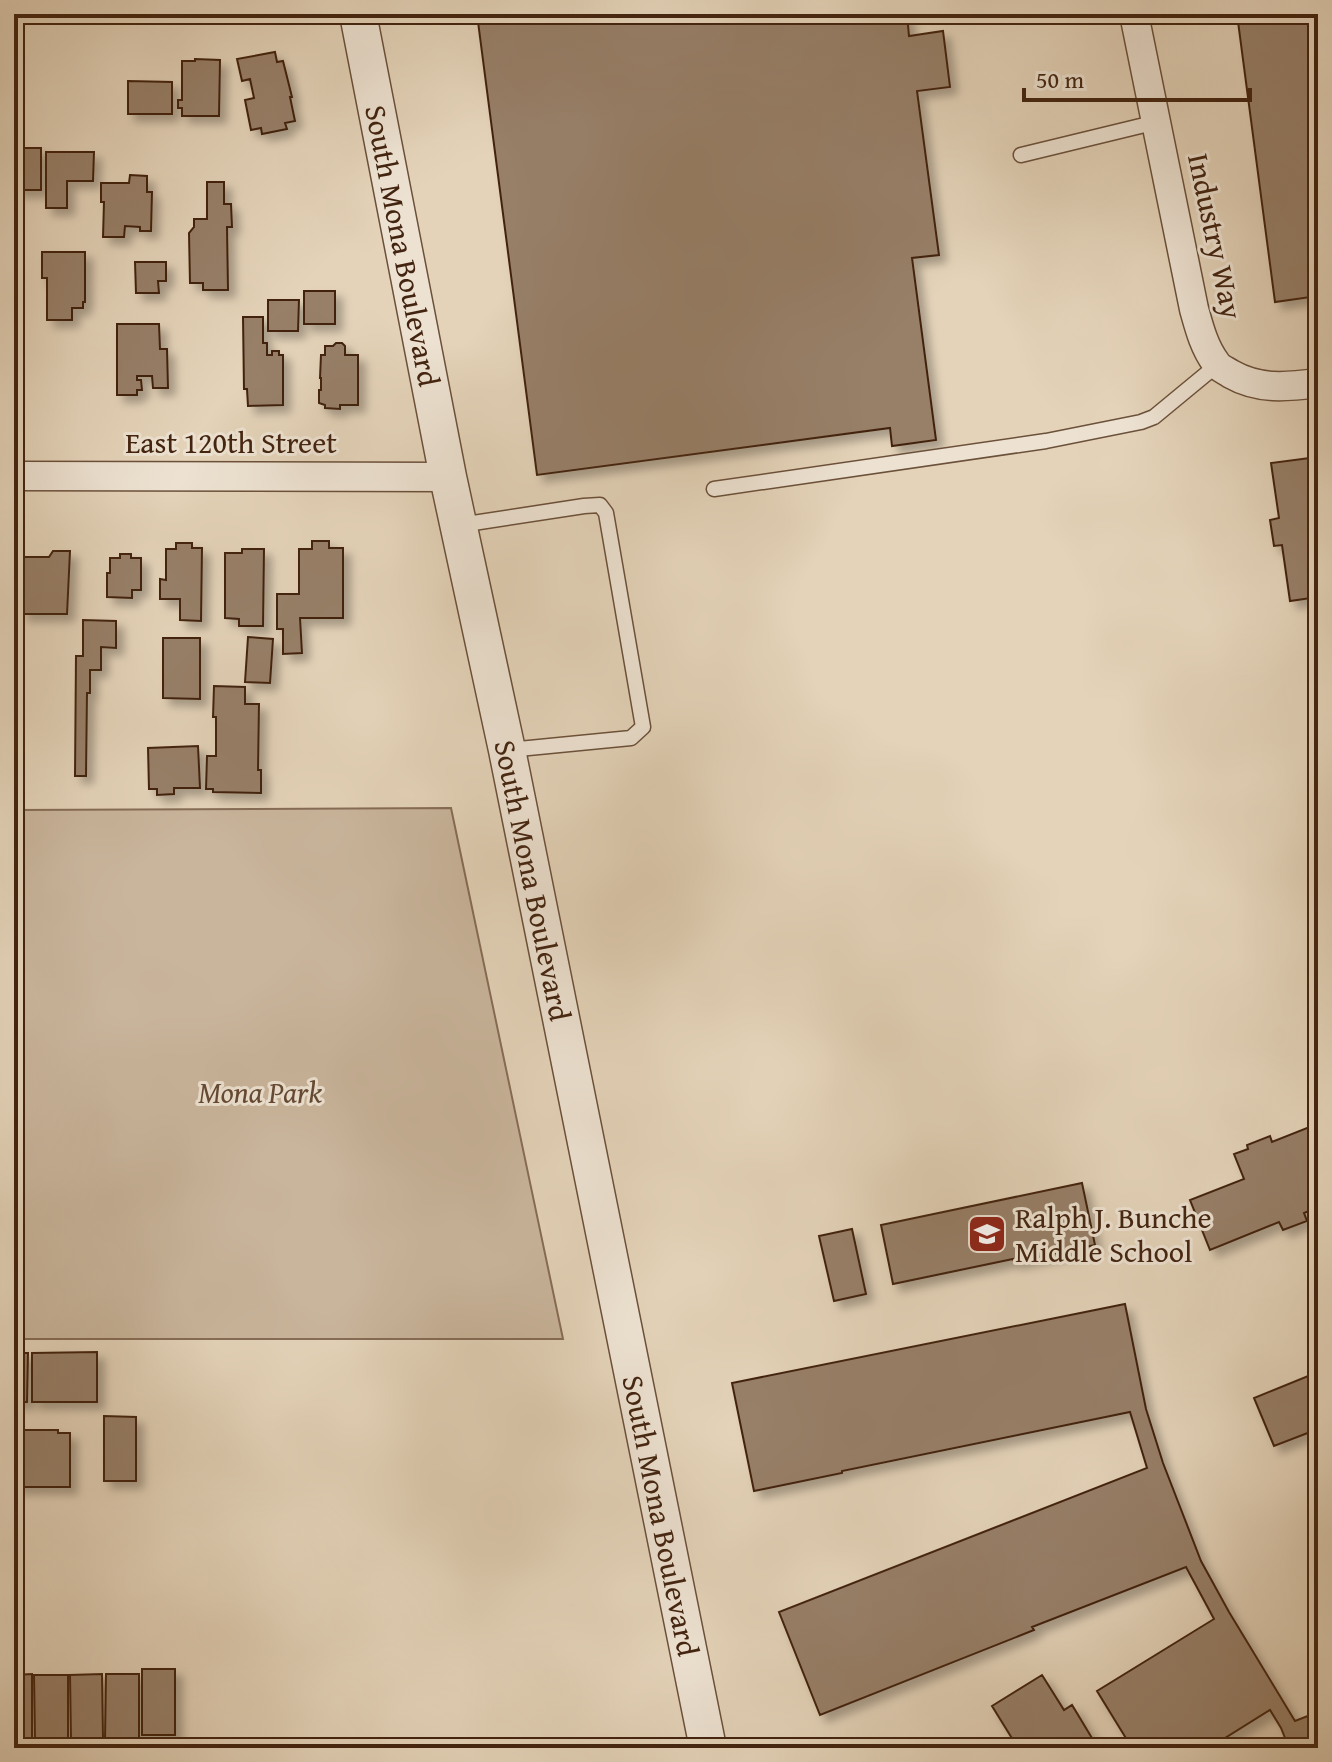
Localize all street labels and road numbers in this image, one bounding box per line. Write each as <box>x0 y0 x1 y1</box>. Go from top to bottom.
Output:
street label: South Mona Boulevard <box>354 101 452 390</box>
street label: Industry Way <box>1177 149 1255 323</box>
street label: East 120th Street <box>125 420 337 464</box>
street label: South Mona Boulevard <box>483 736 583 1025</box>
street label: South Mona Boulevard <box>611 1371 711 1660</box>

